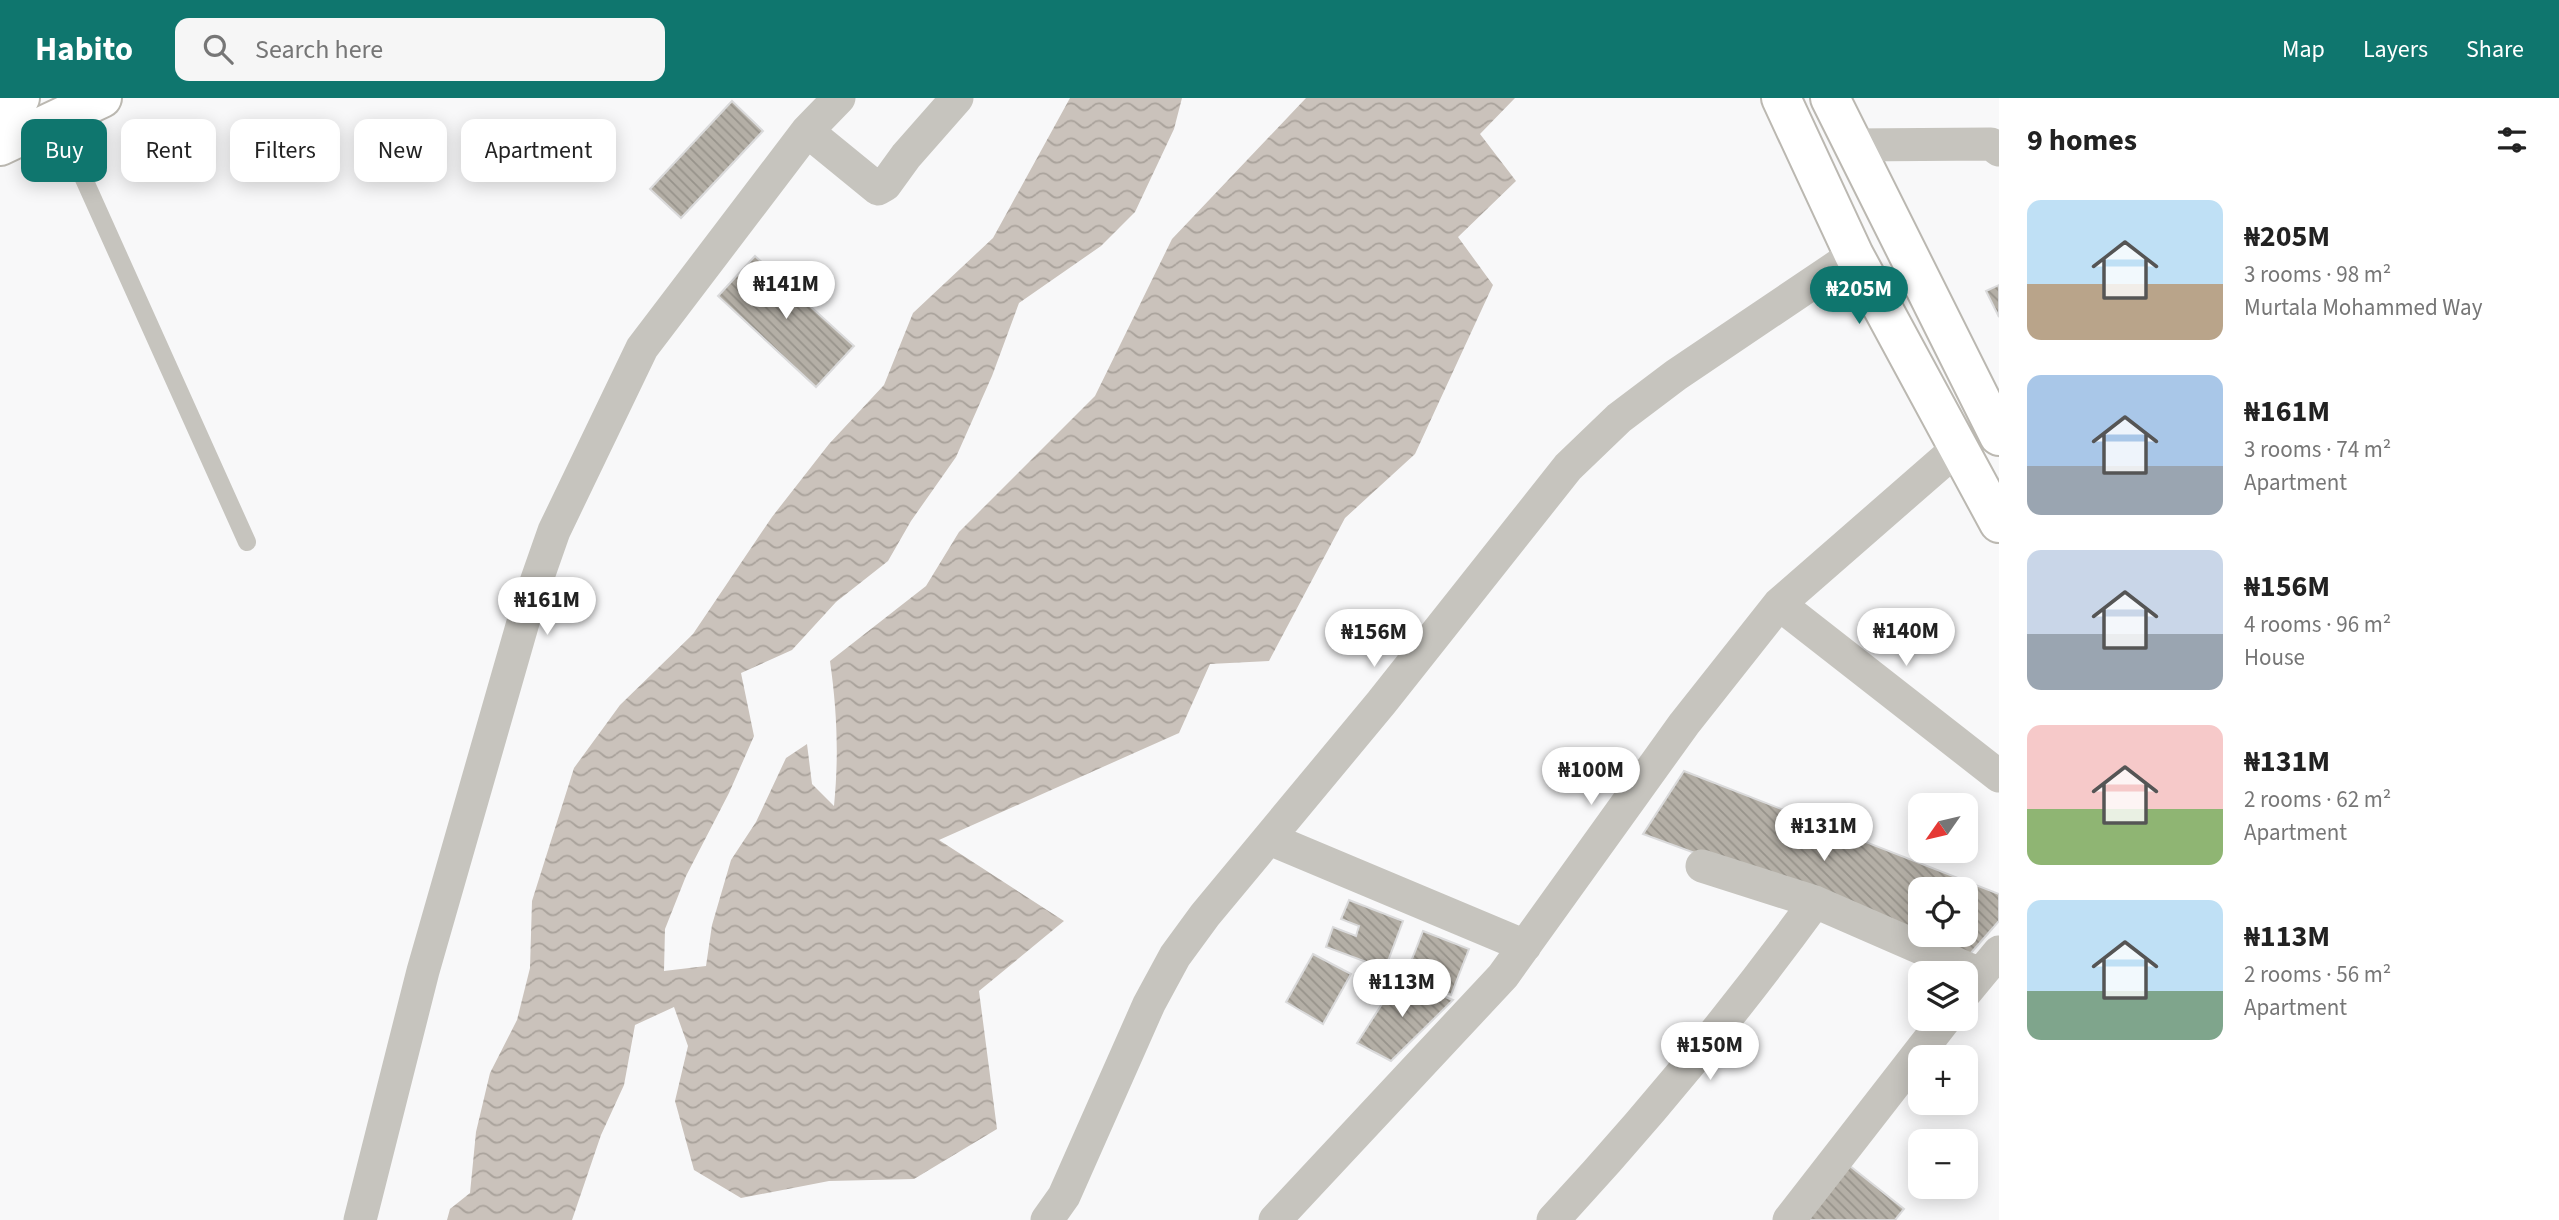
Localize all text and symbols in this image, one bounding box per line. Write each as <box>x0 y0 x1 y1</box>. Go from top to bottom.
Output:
search box <box>175 18 665 81</box>
text: Habito <box>35 26 133 73</box>
icon: search <box>199 30 237 68</box>
text: Search here <box>255 31 383 68</box>
text: Map <box>2282 32 2325 67</box>
text: Layers <box>2363 32 2428 67</box>
text: Share <box>2466 32 2524 67</box>
chip: Buy <box>21 119 107 182</box>
chip: Rent <box>121 119 216 182</box>
chip: Filters <box>230 119 340 182</box>
chip: New <box>354 119 447 182</box>
chip: Apartment <box>461 119 616 182</box>
text: 9 homes <box>2027 119 2137 162</box>
icon: filters <box>2493 121 2531 159</box>
text: ₦205M <box>2244 215 2330 258</box>
icon: home <box>2083 228 2167 312</box>
text: 3 rooms · 98 m² <box>2244 258 2391 291</box>
pin: ₦141M <box>737 262 835 321</box>
pin: ₦205M <box>1810 266 1908 326</box>
text: ₦141M <box>753 267 819 300</box>
text: ₦205M <box>1826 272 1892 305</box>
text: Murtala Mohammed Way <box>2244 291 2482 324</box>
text: ₦161M <box>2244 390 2330 433</box>
icon: home <box>2083 403 2167 487</box>
text: 3 rooms · 74 m² <box>2244 433 2391 466</box>
text: Apartment <box>2244 466 2347 499</box>
text: ₦156M <box>2244 565 2330 608</box>
pin: ₦161M <box>498 578 596 637</box>
icon: home <box>2083 578 2167 662</box>
text: ₦161M <box>514 583 580 616</box>
pin: ₦140M <box>1857 608 1955 668</box>
text: 4 rooms · 96 m² <box>2244 608 2391 641</box>
pin: ₦156M <box>1325 610 1423 669</box>
text: ₦140M <box>1873 614 1939 647</box>
text: ₦156M <box>1341 615 1407 648</box>
text: House <box>2244 641 2305 674</box>
text: ₦131M <box>2244 740 2330 783</box>
pin: ₦100M <box>1542 748 1640 807</box>
text: ₦100M <box>1558 753 1624 786</box>
icon: home <box>2083 753 2167 837</box>
text: 2 rooms · 62 m² <box>2244 783 2391 816</box>
north arrow <box>1908 793 1978 863</box>
map controls <box>1908 793 1978 1199</box>
pin: ₦131M <box>1775 804 1873 863</box>
text: ₦131M <box>1791 809 1857 842</box>
text: Apartment <box>2244 816 2347 849</box>
button: locate <box>1908 877 1978 947</box>
text: ₦113M <box>2244 915 2330 958</box>
icon: home <box>2083 928 2167 1012</box>
text: 2 rooms · 56 m² <box>2244 958 2391 991</box>
pin: ₦113M <box>1353 960 1451 1019</box>
button: layers <box>1908 961 1978 1031</box>
text: ₦113M <box>1369 965 1435 998</box>
text: Apartment <box>2244 991 2347 1024</box>
pin: ₦150M <box>1661 1023 1759 1082</box>
text: ₦150M <box>1677 1028 1743 1061</box>
button: + <box>1908 1045 1978 1115</box>
button: − <box>1908 1129 1978 1199</box>

